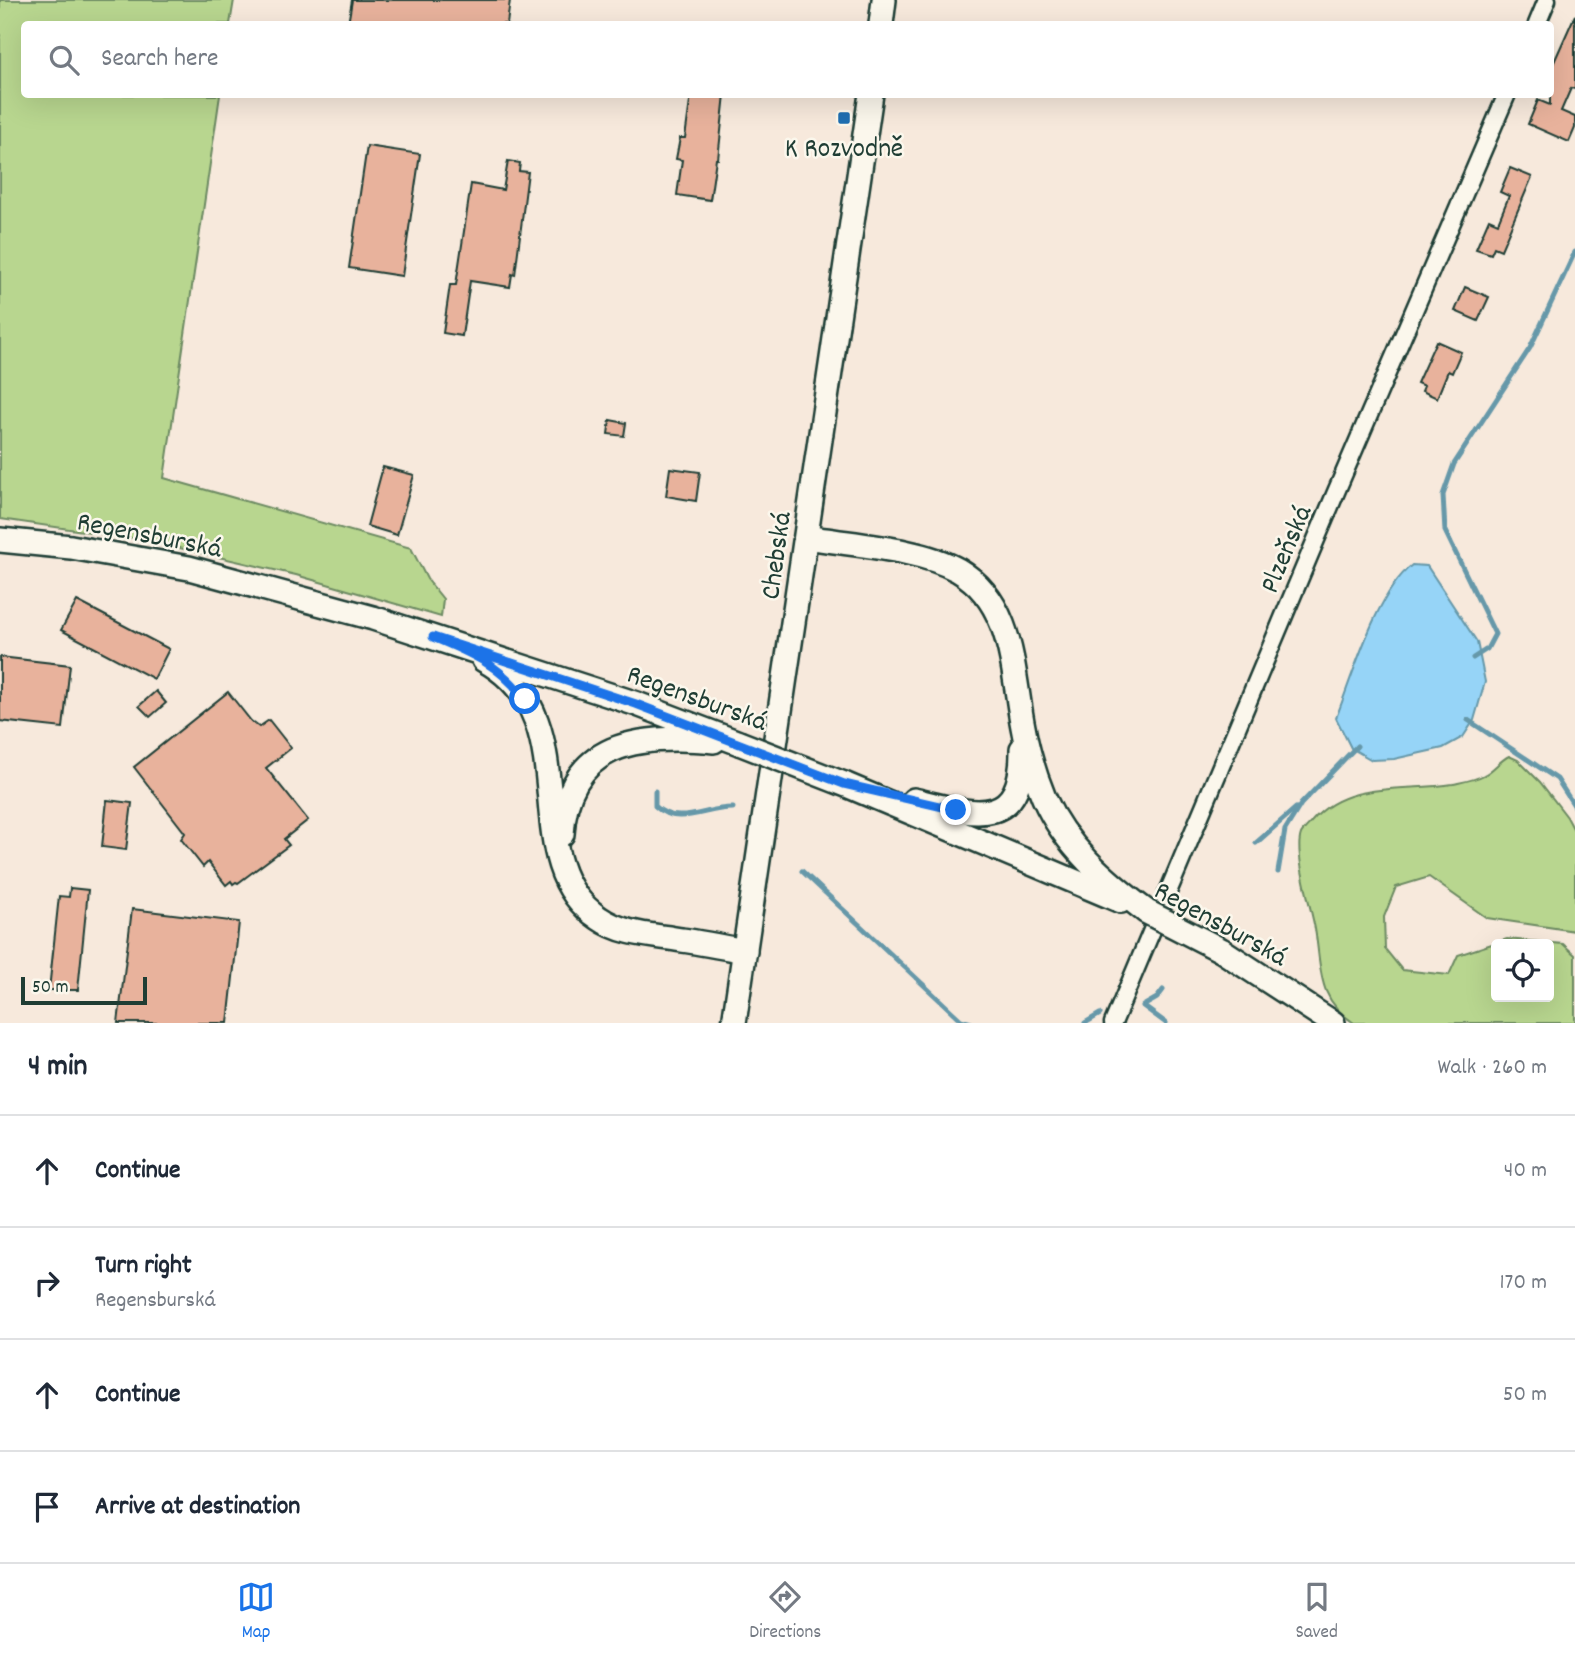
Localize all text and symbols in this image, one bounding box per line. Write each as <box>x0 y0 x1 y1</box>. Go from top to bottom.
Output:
search box <box>21 21 1554 98</box>
icon: search <box>45 41 83 79</box>
text: Search here <box>101 41 219 78</box>
marker: K Rozvodně <box>836 110 852 126</box>
place label: K Rozvodně <box>785 131 903 171</box>
street label: Plzeňská <box>1252 500 1325 600</box>
street label: Regensburská <box>73 504 225 572</box>
street label: Chebská <box>753 509 805 602</box>
street label: Regensburská <box>620 657 772 745</box>
route start <box>509 683 540 714</box>
route end <box>940 794 971 825</box>
street label: Regensburská <box>1146 873 1294 980</box>
map controls <box>1491 939 1554 1002</box>
button: locate <box>1491 939 1554 1002</box>
scale bar <box>21 974 147 1006</box>
text: 50 m <box>32 975 69 1002</box>
text: 4 min <box>28 1047 87 1090</box>
text: Walk · 260 m <box>1437 1052 1547 1085</box>
icon: ahead <box>28 1152 66 1190</box>
text: Continue <box>95 1153 180 1190</box>
text: 40 m <box>1504 1155 1547 1188</box>
text: Turn right <box>95 1248 192 1285</box>
icon: right <box>28 1264 66 1302</box>
text: 170 m <box>1500 1267 1547 1300</box>
text: Regensburská <box>95 1285 216 1318</box>
icon: ahead <box>28 1376 66 1414</box>
text: Continue <box>95 1377 180 1414</box>
text: 50 m <box>1503 1379 1547 1412</box>
icon: arrive <box>28 1488 66 1526</box>
text: Arrive at destination <box>95 1489 300 1526</box>
tab: Map <box>237 1578 275 1647</box>
tab: Directions <box>749 1578 821 1647</box>
tab: Saved <box>1295 1578 1338 1647</box>

